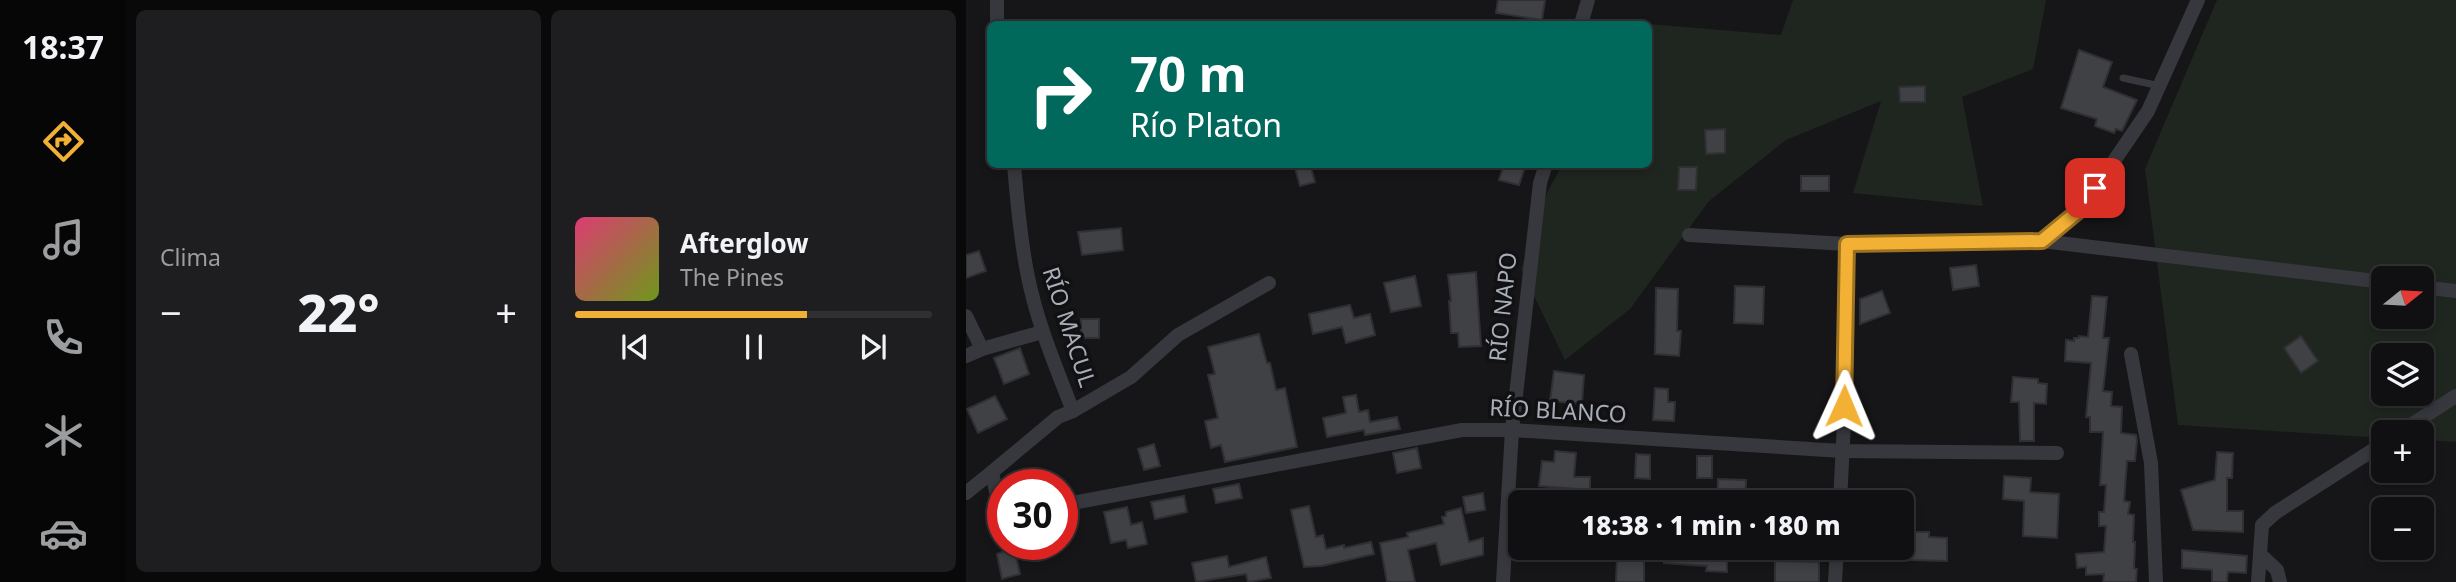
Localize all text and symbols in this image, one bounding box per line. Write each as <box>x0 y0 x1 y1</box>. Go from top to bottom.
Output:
text: 18:37 <box>22 25 104 68</box>
text: 70 m <box>1130 40 1247 106</box>
icon: right <box>1015 49 1106 140</box>
text: Río Platon <box>1130 103 1282 146</box>
icon: directions <box>39 117 88 166</box>
pin <box>2065 158 2125 218</box>
icon: arrive <box>2076 169 2114 207</box>
icon: music <box>39 215 88 264</box>
text: Afterglow <box>680 225 808 261</box>
text: Clima <box>160 241 221 273</box>
street label: RÍO NAPO <box>1480 250 1524 363</box>
text: The Pines <box>680 261 784 293</box>
street label: RÍO MACUL <box>1035 263 1104 391</box>
north arrow <box>2371 266 2434 329</box>
map controls <box>2371 266 2434 560</box>
text: 22° <box>297 276 380 347</box>
text: − <box>160 286 182 338</box>
text: + <box>495 286 517 338</box>
icon: phone <box>39 313 88 362</box>
icon: previous <box>616 328 654 366</box>
icon: pause <box>735 328 773 366</box>
icon: next <box>854 328 892 366</box>
button: layers <box>2371 343 2434 406</box>
position arrow <box>1807 369 1881 443</box>
street label: RÍO BLANCO <box>1489 390 1627 430</box>
icon: climate <box>39 411 88 460</box>
button: + <box>2371 420 2434 483</box>
speed limit sign: 30 <box>987 469 1078 560</box>
button: − <box>2371 497 2434 560</box>
text: 18:38 · 1 min · 180 m <box>1581 507 1841 543</box>
icon: car <box>39 509 88 558</box>

